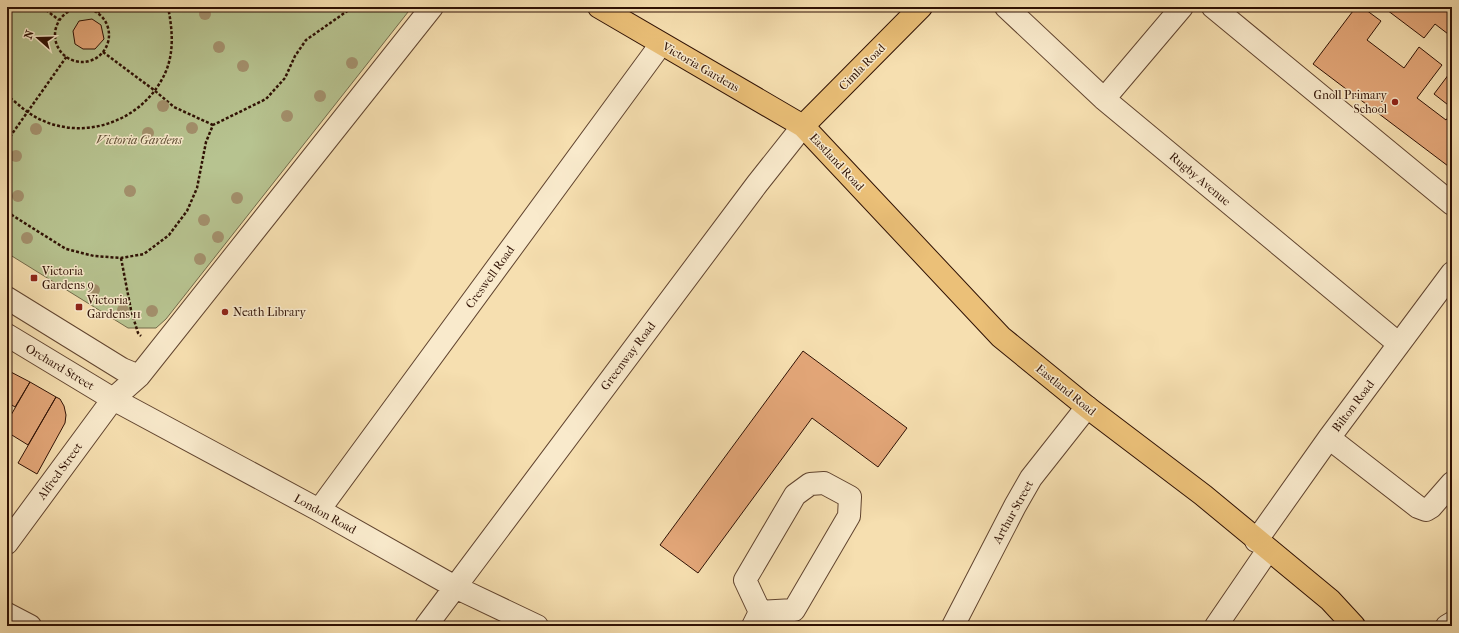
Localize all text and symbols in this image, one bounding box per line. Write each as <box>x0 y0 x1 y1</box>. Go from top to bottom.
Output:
north arrow <box>18 18 58 58</box>
text: N <box>22 28 37 41</box>
street label: Victoria Gardens <box>659 39 742 95</box>
street label: Cimla Road <box>836 41 888 93</box>
place label: Gnoll Primary School <box>1313 88 1388 116</box>
marker: Gnoll Primary School <box>1390 97 1400 107</box>
street label: Eastland Road <box>807 130 867 194</box>
park label: Victoria Gardens <box>96 133 182 147</box>
street label: Rugby Avenue <box>1167 149 1233 209</box>
street label: Creswell Road <box>463 243 518 311</box>
place label: Victoria Gardens 9 <box>41 264 94 292</box>
marker: Victoria Gardens 9 <box>29 273 39 283</box>
place label: Victoria Gardens 11 <box>86 293 141 321</box>
marker: Victoria Gardens 11 <box>74 302 84 312</box>
place label: Neath Library <box>233 305 307 319</box>
marker: Neath Library <box>220 307 230 317</box>
street label: Greenway Road <box>598 319 659 393</box>
street label: Orchard Street <box>23 341 98 393</box>
street label: Eastland Road <box>1033 362 1099 419</box>
street label: Bilton Road <box>1329 377 1377 435</box>
street label: Alfred Street <box>34 439 86 503</box>
street label: Arthur Street <box>989 477 1036 547</box>
street label: London Road <box>291 491 359 537</box>

